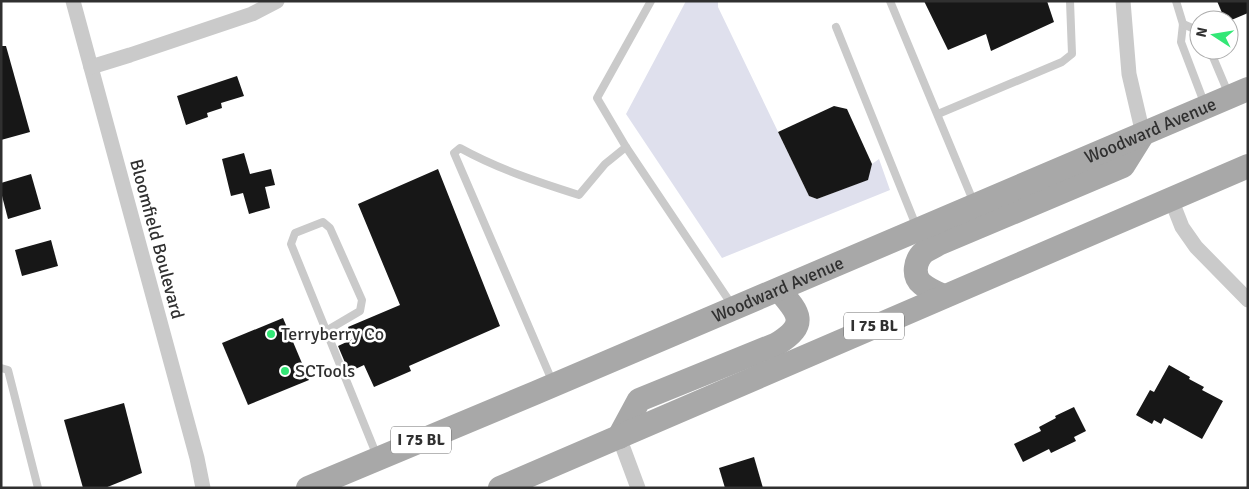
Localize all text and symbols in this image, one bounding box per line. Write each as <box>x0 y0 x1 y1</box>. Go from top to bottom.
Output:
north arrow <box>1189 10 1239 60</box>
text: N <box>1192 26 1211 39</box>
street label: Woodward Avenue <box>1081 93 1220 168</box>
street label: Bloomfield Boulevard <box>125 157 189 321</box>
street label: Woodward Avenue <box>709 252 847 327</box>
road number: I 75 BL <box>844 312 904 340</box>
place label: Terryberry Co <box>281 323 384 345</box>
marker: Terryberry Co <box>265 328 277 340</box>
place label: SCTools <box>295 360 355 382</box>
marker: SCTools <box>279 365 291 377</box>
road number: I 75 BL <box>391 426 451 454</box>

